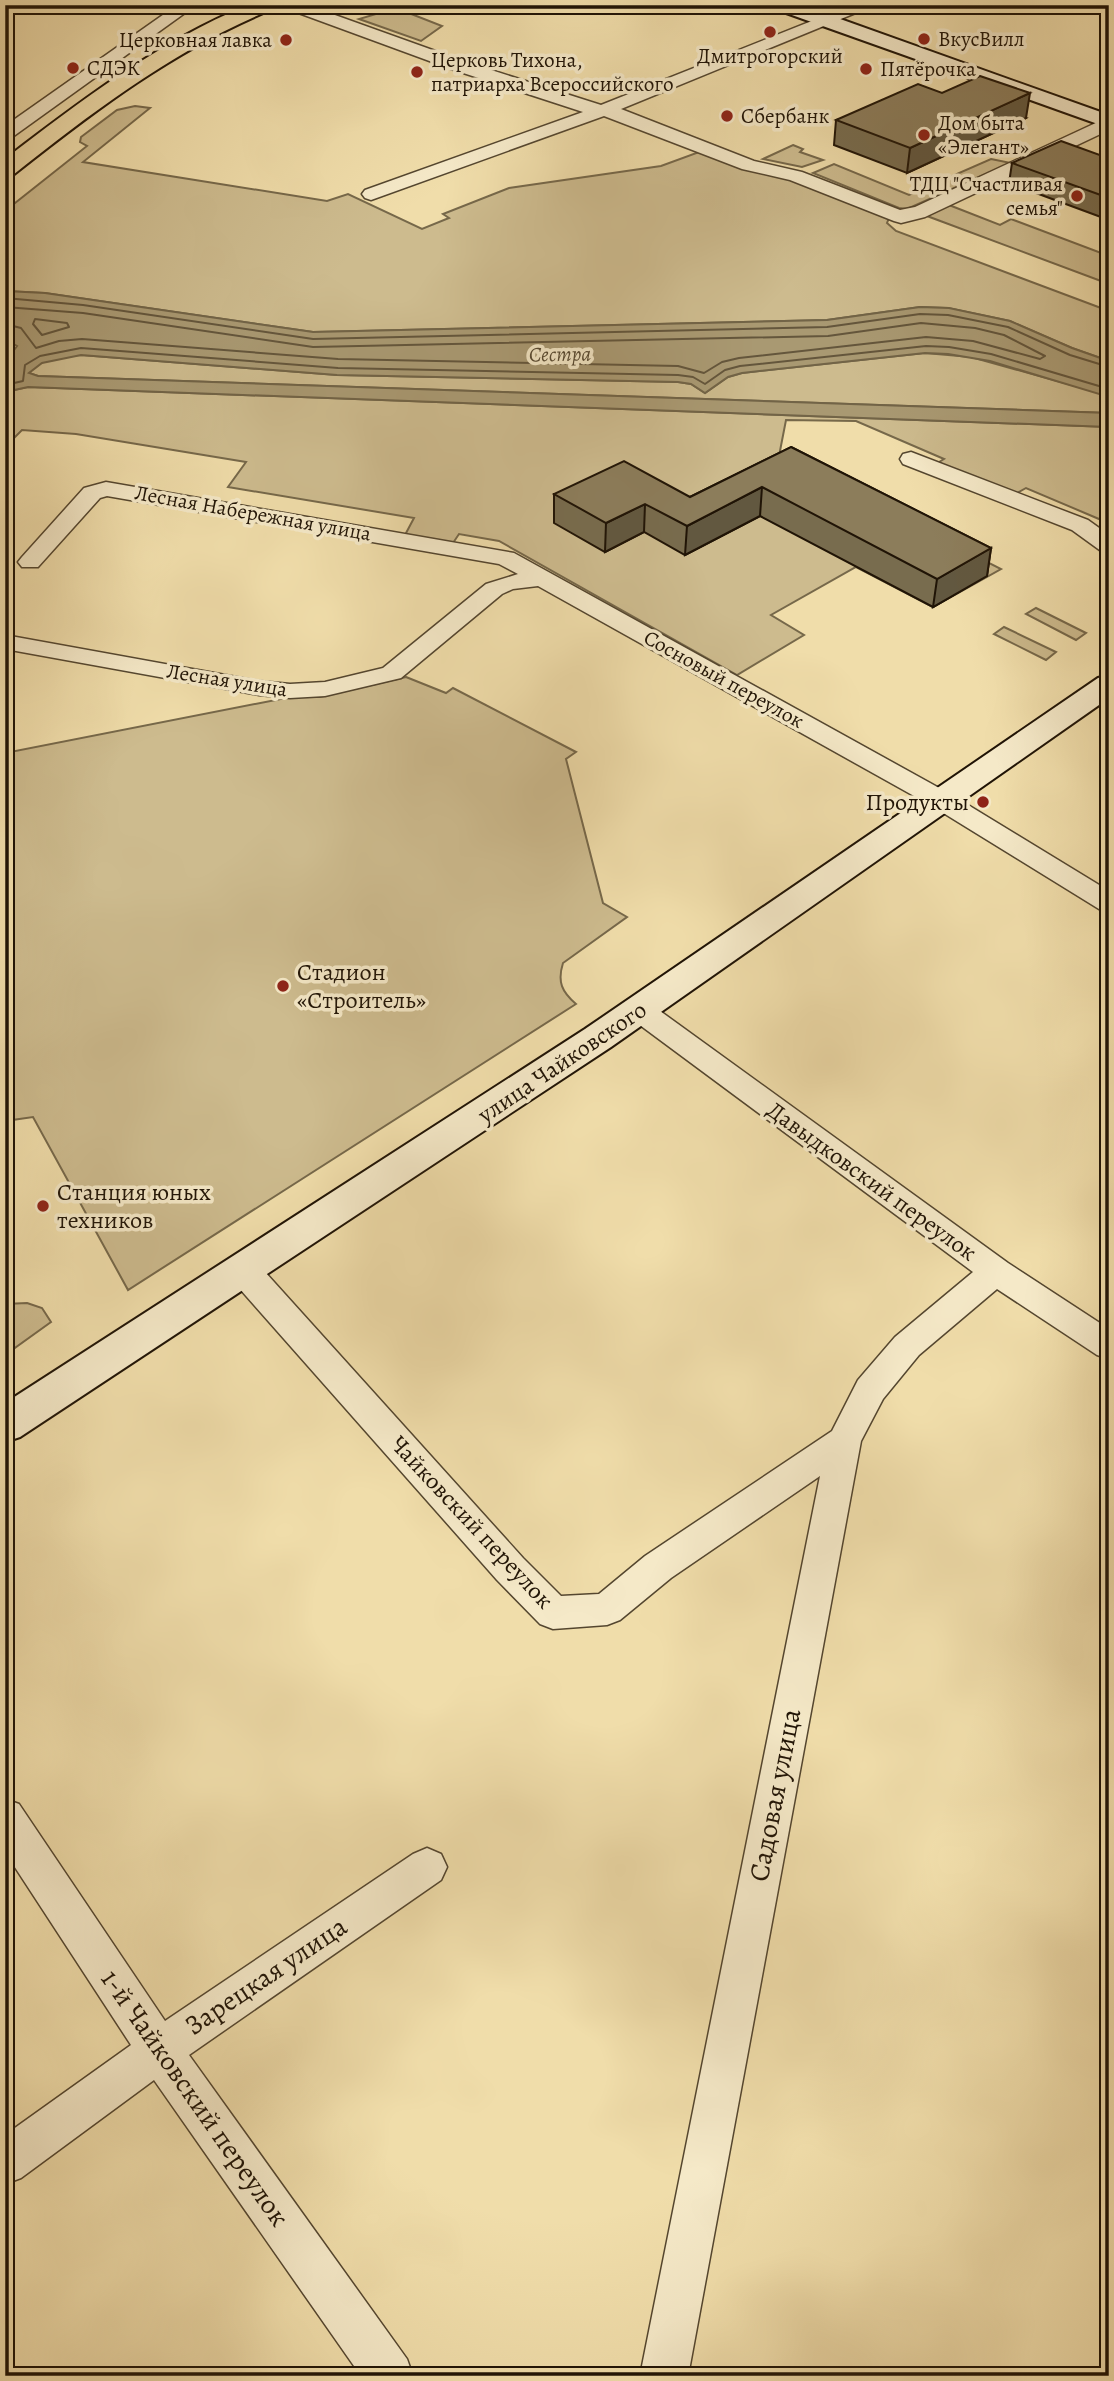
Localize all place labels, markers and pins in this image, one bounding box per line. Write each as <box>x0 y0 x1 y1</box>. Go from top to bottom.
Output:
marker: Дмитрогорский <box>762 24 778 40</box>
place label: ВкусВилл <box>938 25 1024 53</box>
place label: Церковная лавка <box>119 26 272 54</box>
marker: ВкусВилл <box>916 31 932 47</box>
marker: Церковная лавка <box>278 32 294 48</box>
place label: Дмитрогорский <box>697 42 843 70</box>
place label: Церковь Тихона, патриарха Всероссийского <box>431 46 674 98</box>
place label: СДЭК <box>87 54 141 82</box>
place label: Пятёрочка <box>880 55 976 83</box>
marker: СДЭК <box>65 60 81 76</box>
marker: Пятёрочка <box>858 61 874 77</box>
marker: Церковь Тихона, патриарха Всероссийского <box>409 64 425 80</box>
place label: Сбербанк <box>741 102 829 130</box>
marker: Сбербанк <box>719 108 735 124</box>
place label: Дом быта «Элегант» <box>938 109 1029 161</box>
marker: Дом быта «Элегант» <box>916 127 932 143</box>
place label: ТДЦ "Счастливая семья" <box>910 170 1063 222</box>
marker: ТДЦ "Счастливая семья" <box>1069 188 1085 204</box>
place label: Продукты <box>865 786 969 818</box>
marker: Продукты <box>975 794 991 810</box>
place label: Стадион «Строитель» <box>297 956 426 1016</box>
marker: Стадион «Строитель» <box>275 978 291 994</box>
place label: Станция юных техников <box>57 1176 211 1236</box>
marker: Станция юных техников <box>35 1198 51 1214</box>

